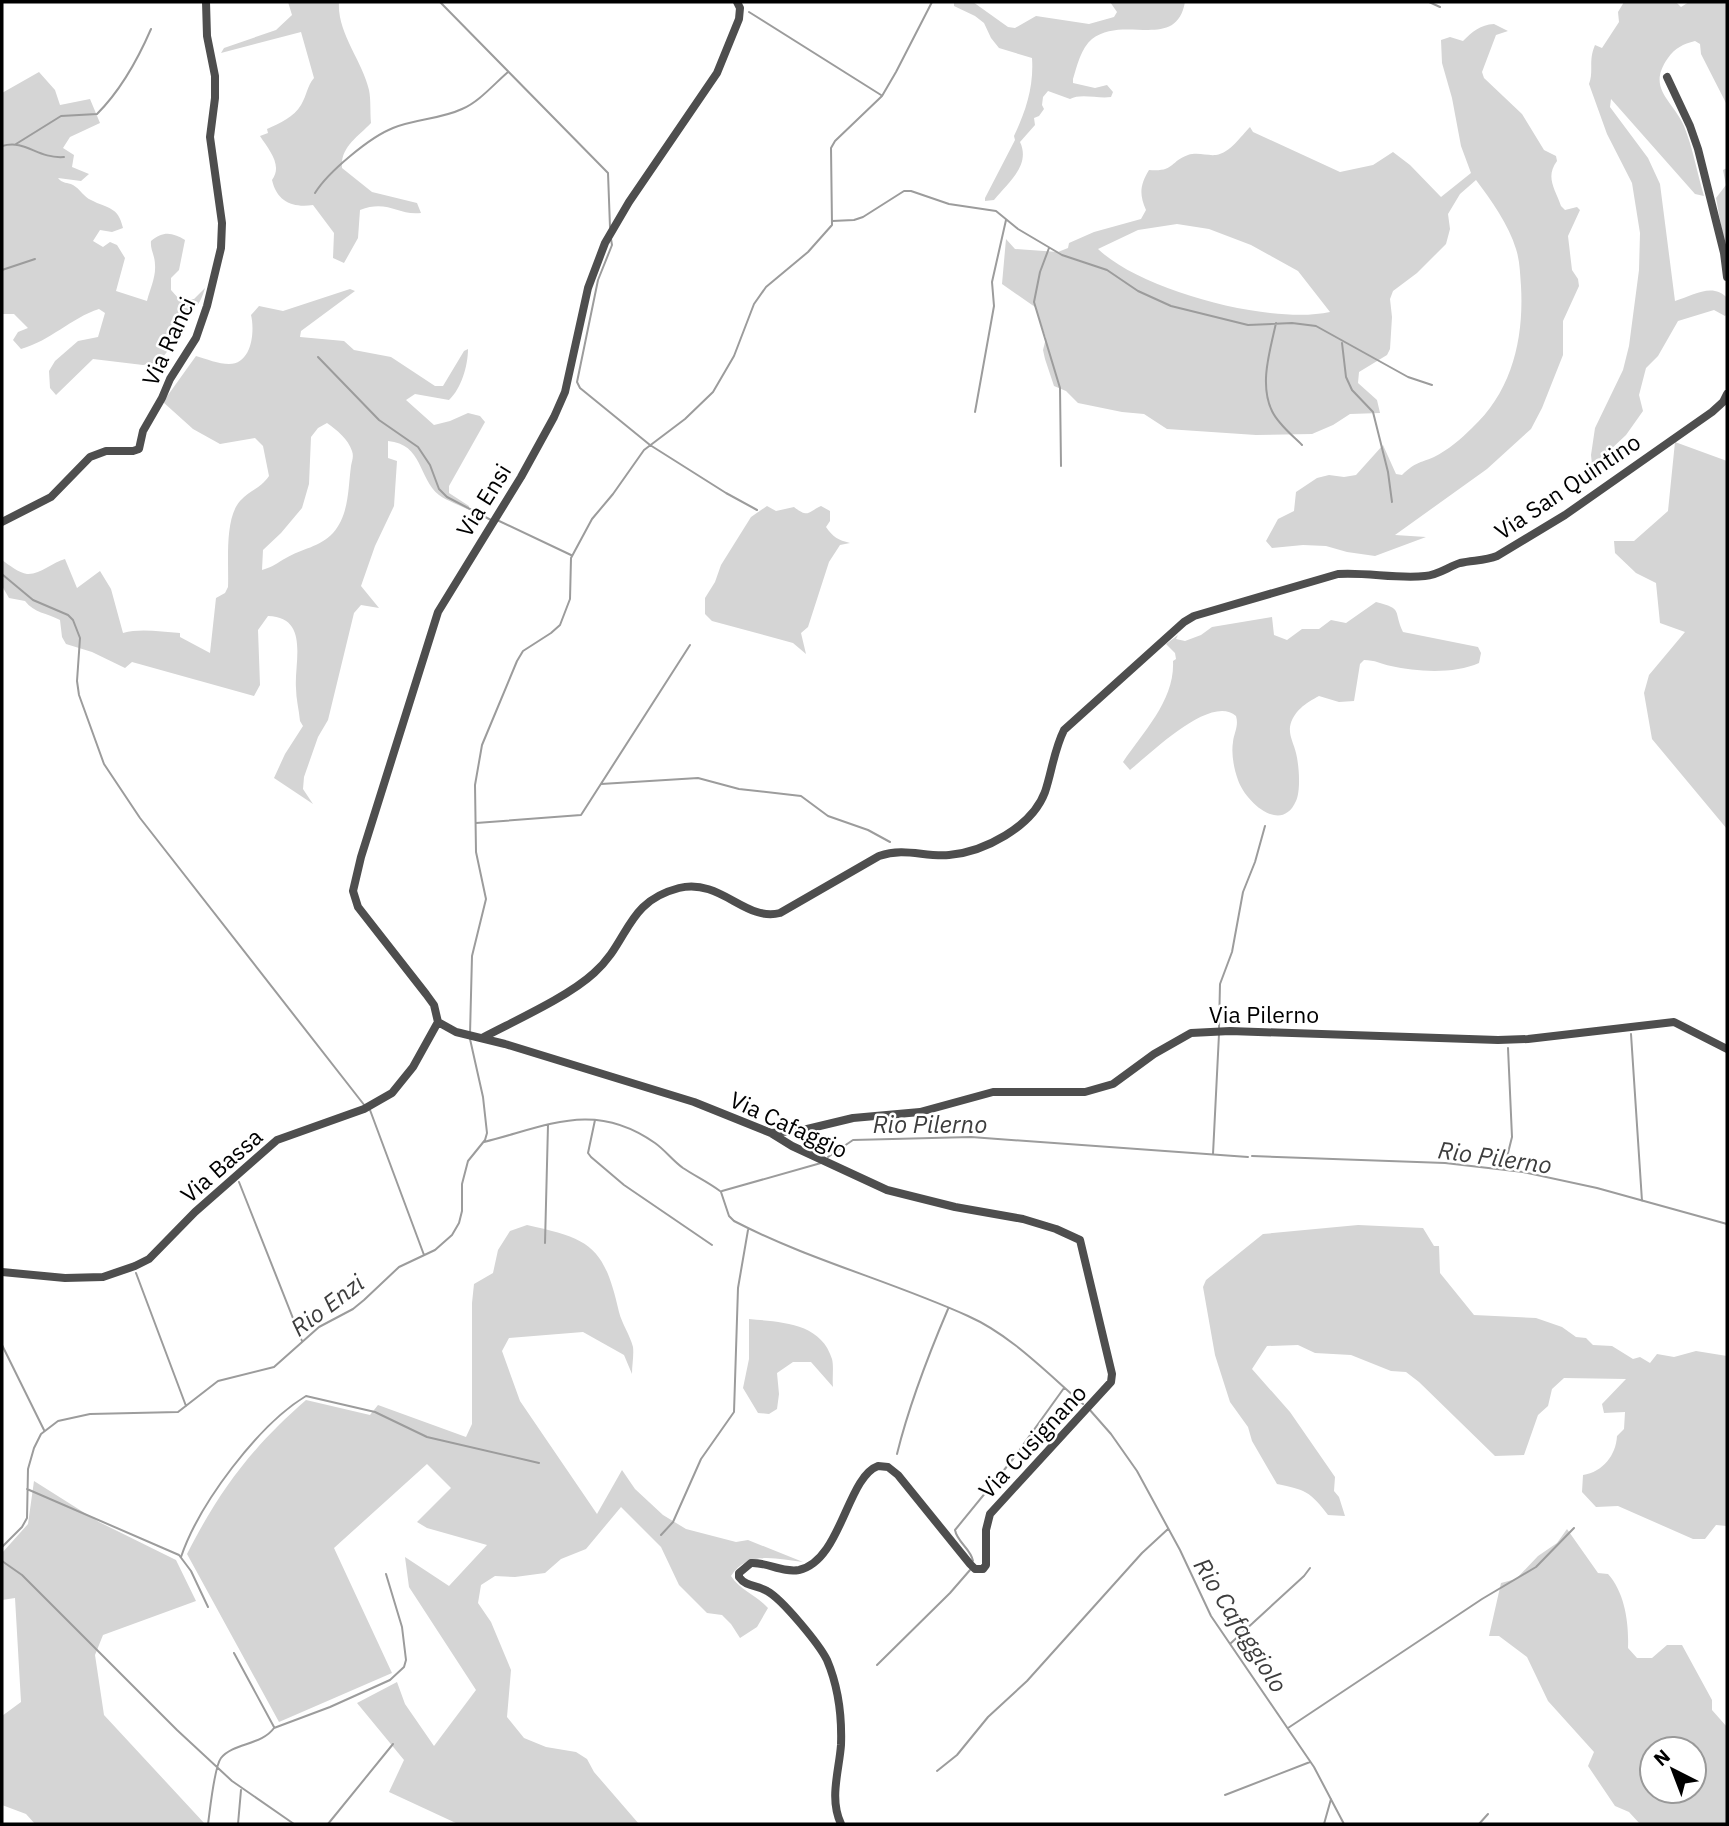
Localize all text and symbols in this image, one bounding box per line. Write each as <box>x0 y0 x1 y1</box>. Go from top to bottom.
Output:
street label: Via Ranci <box>134 292 202 390</box>
street label: Via San Quintino <box>1488 426 1646 546</box>
street label: Via Ensi <box>449 458 517 542</box>
street label: Via Pilerno <box>1209 999 1319 1029</box>
street label: Via Cafaggio <box>725 1084 853 1164</box>
water label: Rio Pilerno <box>873 1108 987 1140</box>
street label: Via Bassa <box>174 1121 268 1209</box>
water label: Rio Pilerno <box>1436 1133 1554 1181</box>
water label: Rio Enzi <box>284 1266 371 1343</box>
street label: Via Cusignano <box>972 1378 1092 1504</box>
water label: Rio Cafaggiolo <box>1187 1552 1295 1698</box>
north arrow <box>1638 1735 1708 1805</box>
text: N <box>1648 1744 1675 1771</box>

